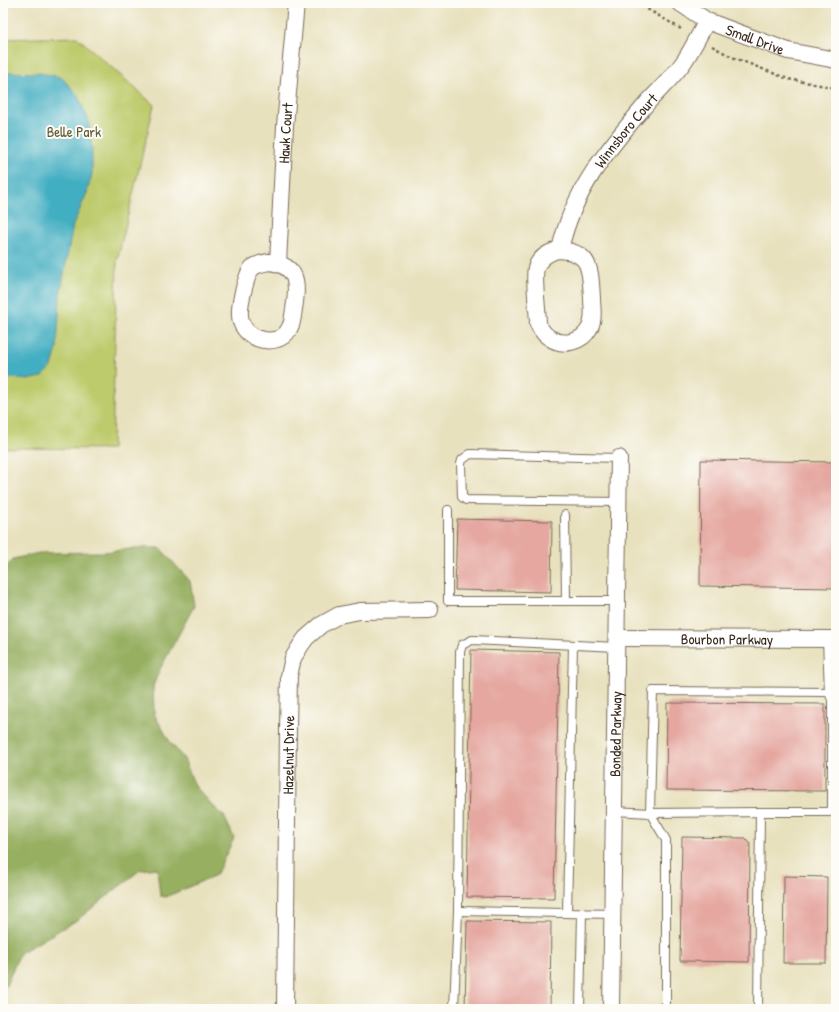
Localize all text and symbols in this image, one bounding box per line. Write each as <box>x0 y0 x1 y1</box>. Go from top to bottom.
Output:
street label: Small Drive <box>723 18 788 59</box>
street label: Winnsboro Court <box>589 87 662 172</box>
street label: Hawk Court <box>273 101 298 164</box>
park label: Belle Park <box>47 121 101 142</box>
street label: Bourbon Parkway <box>681 628 773 649</box>
street label: Bonded Parkway <box>604 691 626 777</box>
street label: Hazelnut Drive <box>277 715 299 795</box>

